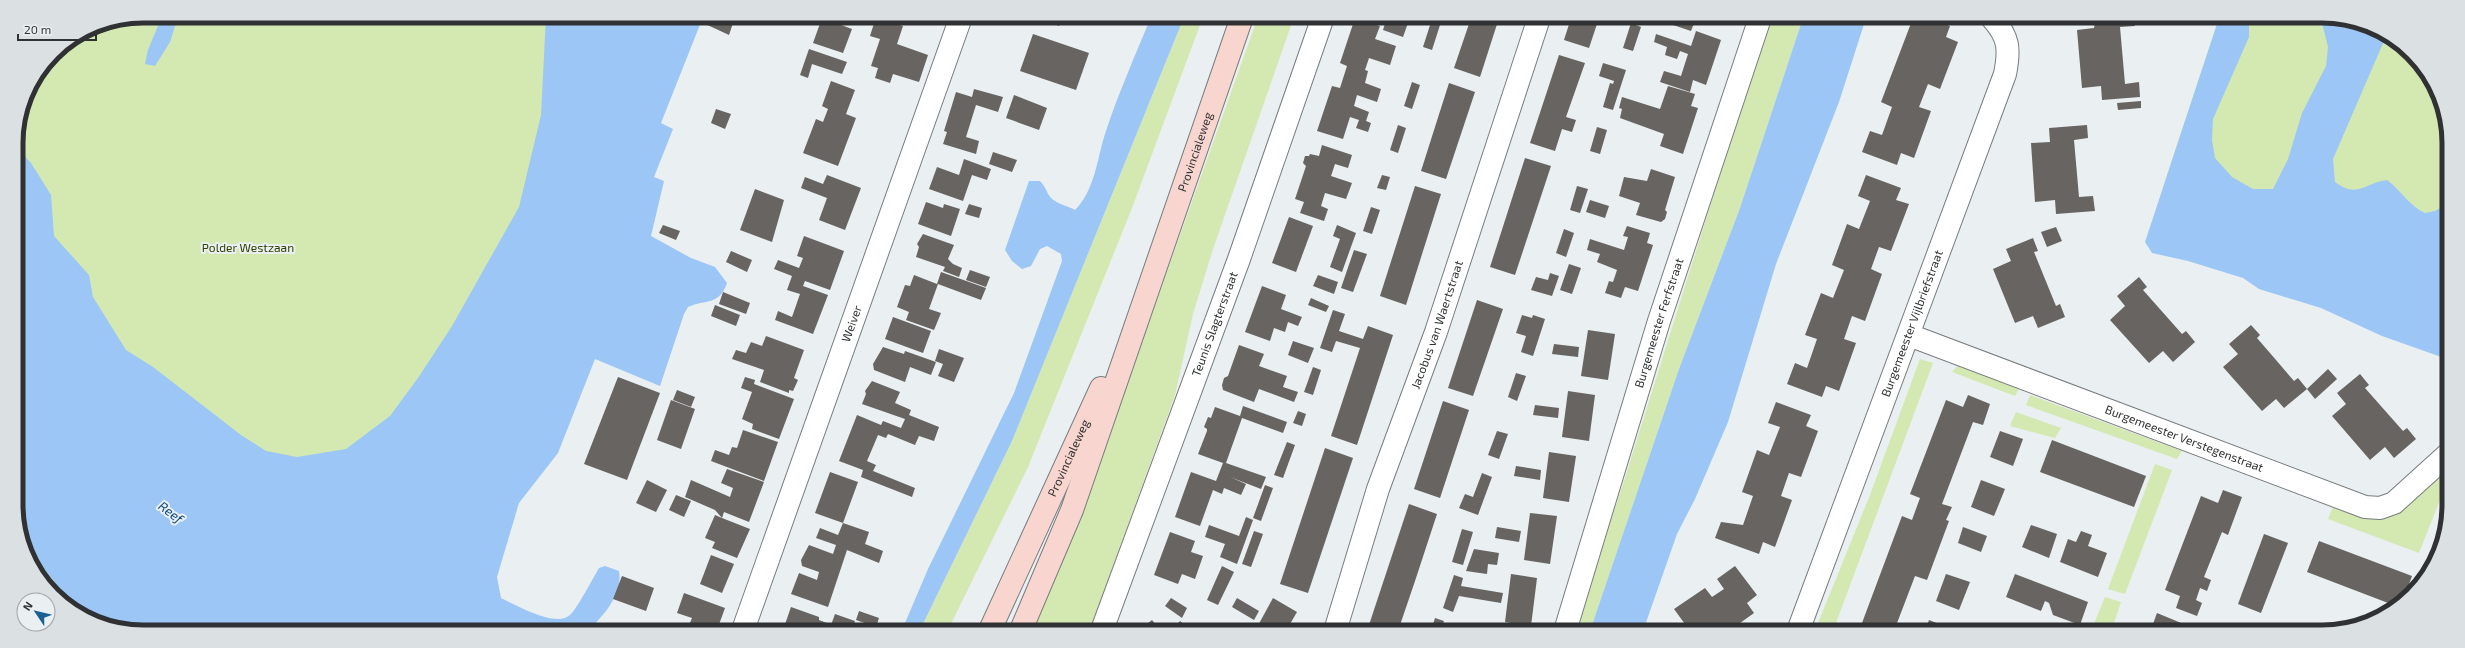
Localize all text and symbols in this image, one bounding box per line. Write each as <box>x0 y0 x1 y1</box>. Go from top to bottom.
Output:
scale bar <box>18 16 96 42</box>
text: 20 m <box>24 22 51 36</box>
street label: Provincialeweg <box>1174 110 1215 193</box>
park label: Polder Westzaan <box>202 240 294 254</box>
street label: Burgemeester Vijlbriefstraat <box>1878 247 1945 399</box>
street label: Burgemeester Ferfstraat <box>1631 256 1686 389</box>
street label: Jacobus van Waertstraat <box>1408 258 1465 391</box>
street label: Teunis Slagterstraat <box>1188 269 1240 378</box>
street label: Weiver <box>838 303 864 344</box>
street label: Burgemeester Verstegenstraat <box>2103 402 2266 474</box>
street label: Provincialeweg <box>1044 417 1092 499</box>
water label: Reef <box>155 498 187 527</box>
north arrow <box>16 592 56 632</box>
text: N <box>20 599 35 613</box>

